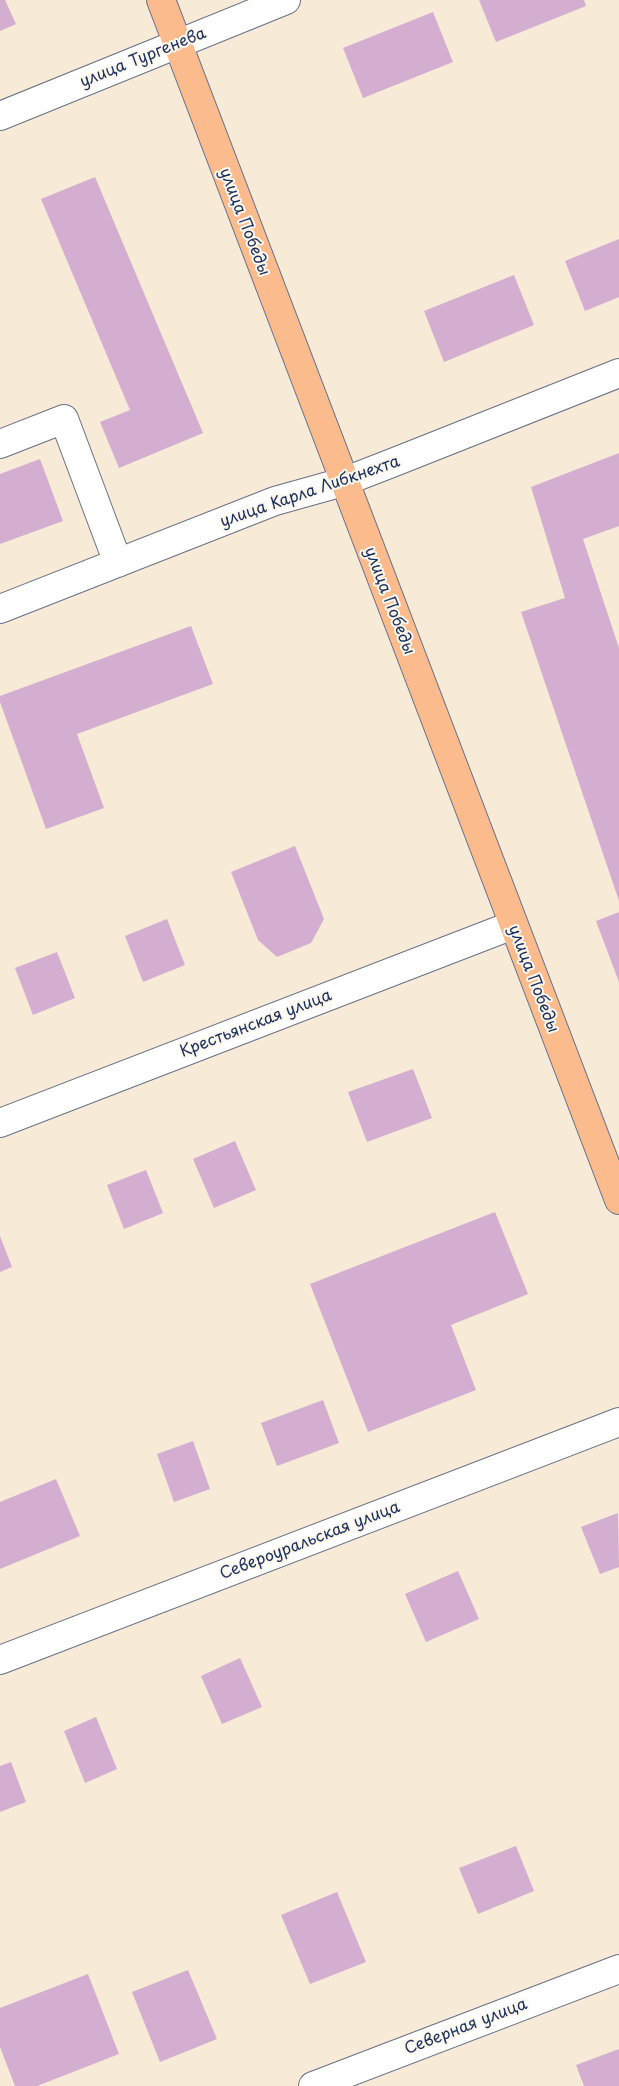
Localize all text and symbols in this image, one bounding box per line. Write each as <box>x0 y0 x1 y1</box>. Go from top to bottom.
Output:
street label: улица Тургенева <box>77 24 209 92</box>
street label: улица Победы <box>215 166 273 278</box>
street label: улица Карла Либкнехта <box>218 452 402 532</box>
street label: улица Победы <box>360 545 418 657</box>
street label: улица Победы <box>504 923 562 1035</box>
street label: Крестьянская улица <box>177 986 335 1062</box>
street label: Североуральская улица <box>217 1498 403 1584</box>
street label: Северная улица <box>402 1995 530 2059</box>

